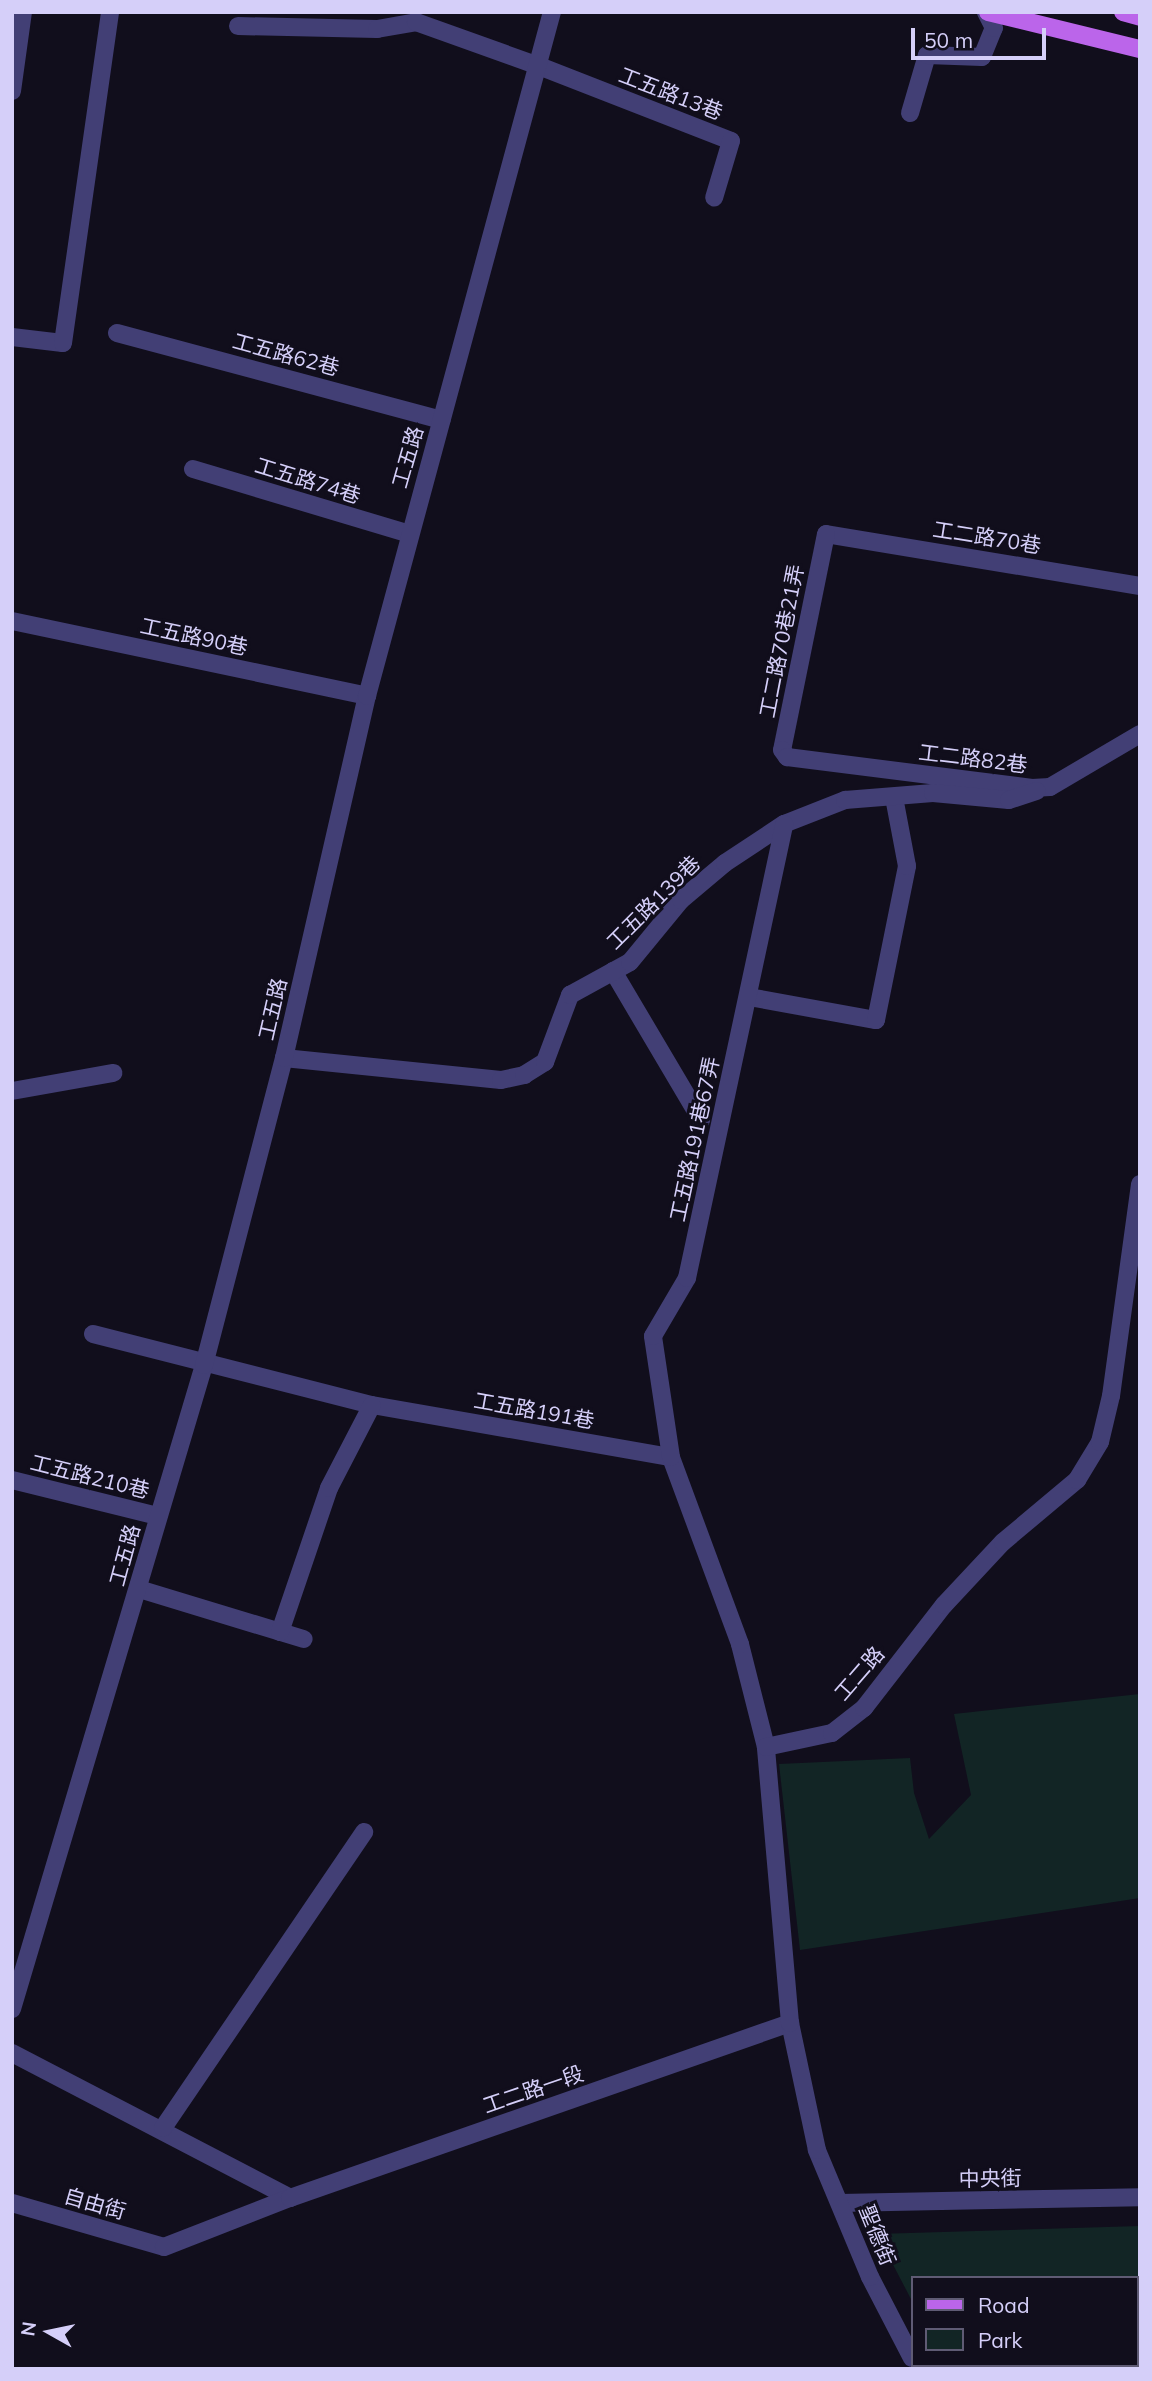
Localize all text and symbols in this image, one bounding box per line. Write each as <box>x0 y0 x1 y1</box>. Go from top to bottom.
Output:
scale bar <box>914 14 1049 58</box>
text: 50 m <box>924 27 973 53</box>
street label: 工五路13巷 <box>616 62 726 124</box>
street label: 工五路62巷 <box>230 328 342 380</box>
street label: 工五路 <box>386 423 428 491</box>
street label: 工五路74巷 <box>252 452 364 508</box>
street label: 工二路70巷 <box>931 516 1043 558</box>
street label: 工二路70巷21弄 <box>754 562 808 720</box>
street label: 工五路90巷 <box>138 612 250 660</box>
street label: 工二路82巷 <box>917 739 1029 777</box>
street label: 工五路139巷 <box>601 850 705 954</box>
street label: 工五路 <box>253 975 291 1043</box>
street label: 工五路191巷67弄 <box>664 1054 724 1224</box>
street label: 工五路191巷 <box>472 1387 596 1433</box>
street label: 工五路210巷 <box>28 1449 152 1503</box>
street label: 工五路 <box>104 1521 144 1589</box>
street label: 工二路 <box>829 1641 889 1705</box>
street label: 工二路一段 <box>479 2060 587 2118</box>
street label: 中央街 <box>958 2165 1022 2191</box>
street label: 自由街 <box>61 2182 129 2224</box>
street label: 聖德街 <box>855 2201 901 2269</box>
legend <box>911 2276 1138 2367</box>
text: Road <box>978 2292 1029 2318</box>
north arrow <box>14 2297 84 2367</box>
text: N <box>15 2320 41 2338</box>
text: Park <box>978 2327 1022 2353</box>

